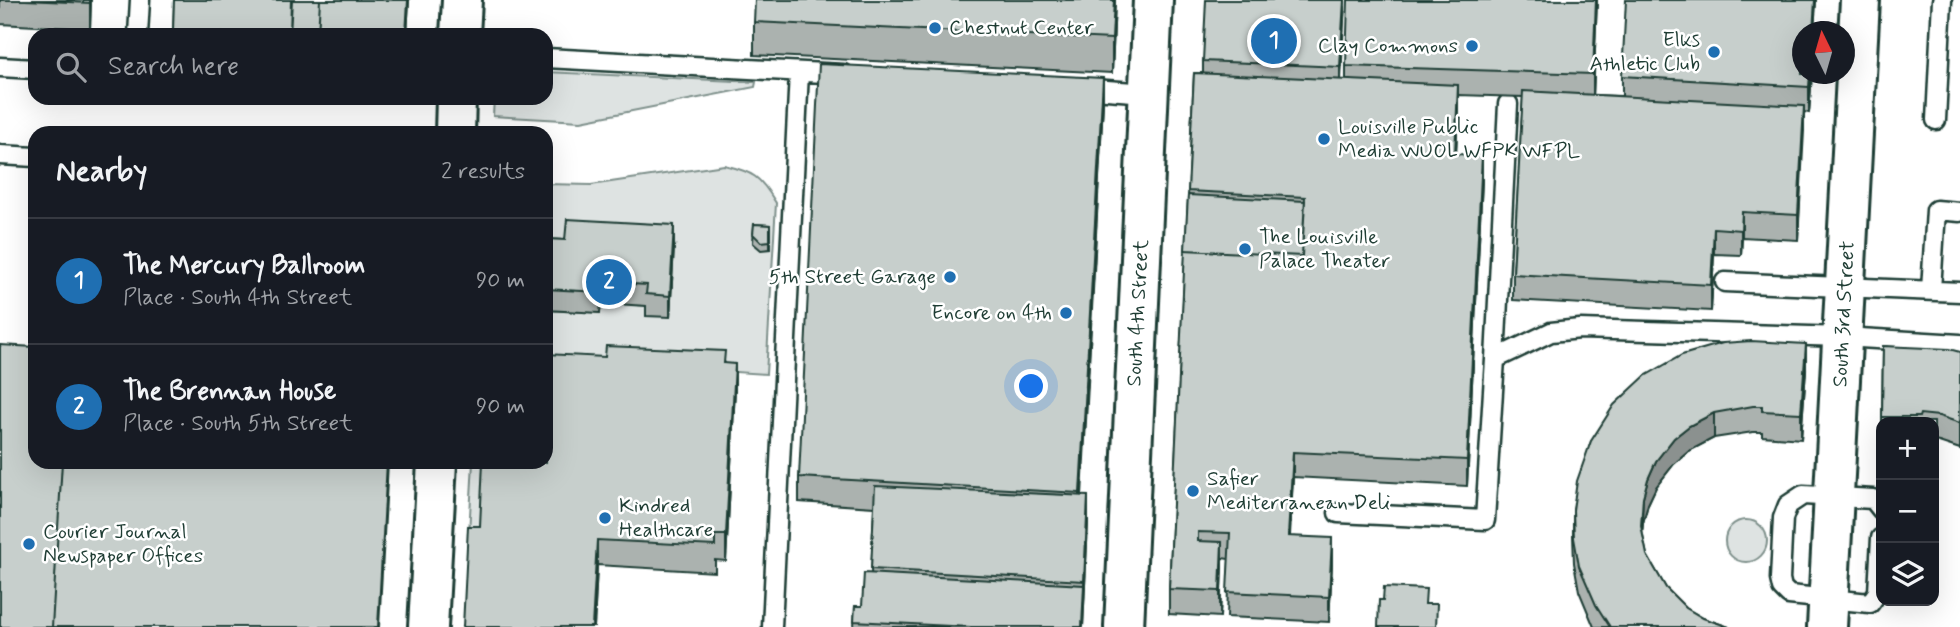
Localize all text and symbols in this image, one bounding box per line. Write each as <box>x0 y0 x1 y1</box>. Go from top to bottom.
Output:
place label: Chestnut Center <box>949 14 1094 42</box>
pin: 1 <box>1251 15 1297 67</box>
marker: Chestnut Center <box>927 20 943 36</box>
north arrow <box>1792 21 1855 84</box>
place label: Elks Athletic Club <box>1589 26 1700 78</box>
search box <box>28 28 553 105</box>
place label: Clay Commons <box>1318 32 1458 60</box>
marker: Clay Commons <box>1464 38 1480 54</box>
marker: Elks Athletic Club <box>1706 44 1722 60</box>
icon: search <box>52 48 90 86</box>
text: Search here <box>108 50 239 84</box>
place label: Louisville Public Media WUOL WFPK WFPL <box>1338 113 1580 165</box>
marker: Louisville Public Media WUOL WFPK WFPL <box>1316 131 1332 147</box>
text: Nearby <box>56 152 147 191</box>
text: 2 results <box>441 157 525 187</box>
place label: The Louisville Palace Theater <box>1259 223 1391 275</box>
street label: South 4th Street <box>1120 238 1156 387</box>
street label: South 3rd Street <box>1826 240 1862 388</box>
marker: The Louisville Palace Theater <box>1237 241 1253 257</box>
text: The Mercury Ballroom <box>123 249 365 283</box>
pin: 2 <box>586 256 632 308</box>
place label: 5th Street Garage <box>769 263 936 291</box>
text: 1 <box>74 266 84 296</box>
text: 90 m <box>476 266 525 296</box>
marker: 5th Street Garage <box>942 269 958 285</box>
text: Place · South 4th Street <box>123 283 352 313</box>
place label: Encore on 4th <box>931 299 1052 327</box>
marker: Encore on 4th <box>1058 305 1074 321</box>
your location <box>1014 369 1048 403</box>
text: The Brennan House <box>123 375 336 409</box>
text: 2 <box>73 392 85 422</box>
text: 90 m <box>476 392 525 422</box>
text: Place · South 5th Street <box>123 409 353 439</box>
map controls <box>1876 417 1939 606</box>
button: + <box>1876 417 1939 480</box>
place label: Safier Mediterranean Deli <box>1207 465 1390 517</box>
button: − <box>1876 480 1939 543</box>
marker: Safier Mediterranean Deli <box>1185 483 1201 499</box>
place label: Kindred Healthcare <box>619 492 713 544</box>
marker: Kindred Healthcare <box>597 510 613 526</box>
place label: Courier Journal Newspaper Offices <box>43 518 203 570</box>
marker: Courier Journal Newspaper Offices <box>21 536 37 552</box>
button: layers <box>1876 543 1939 606</box>

